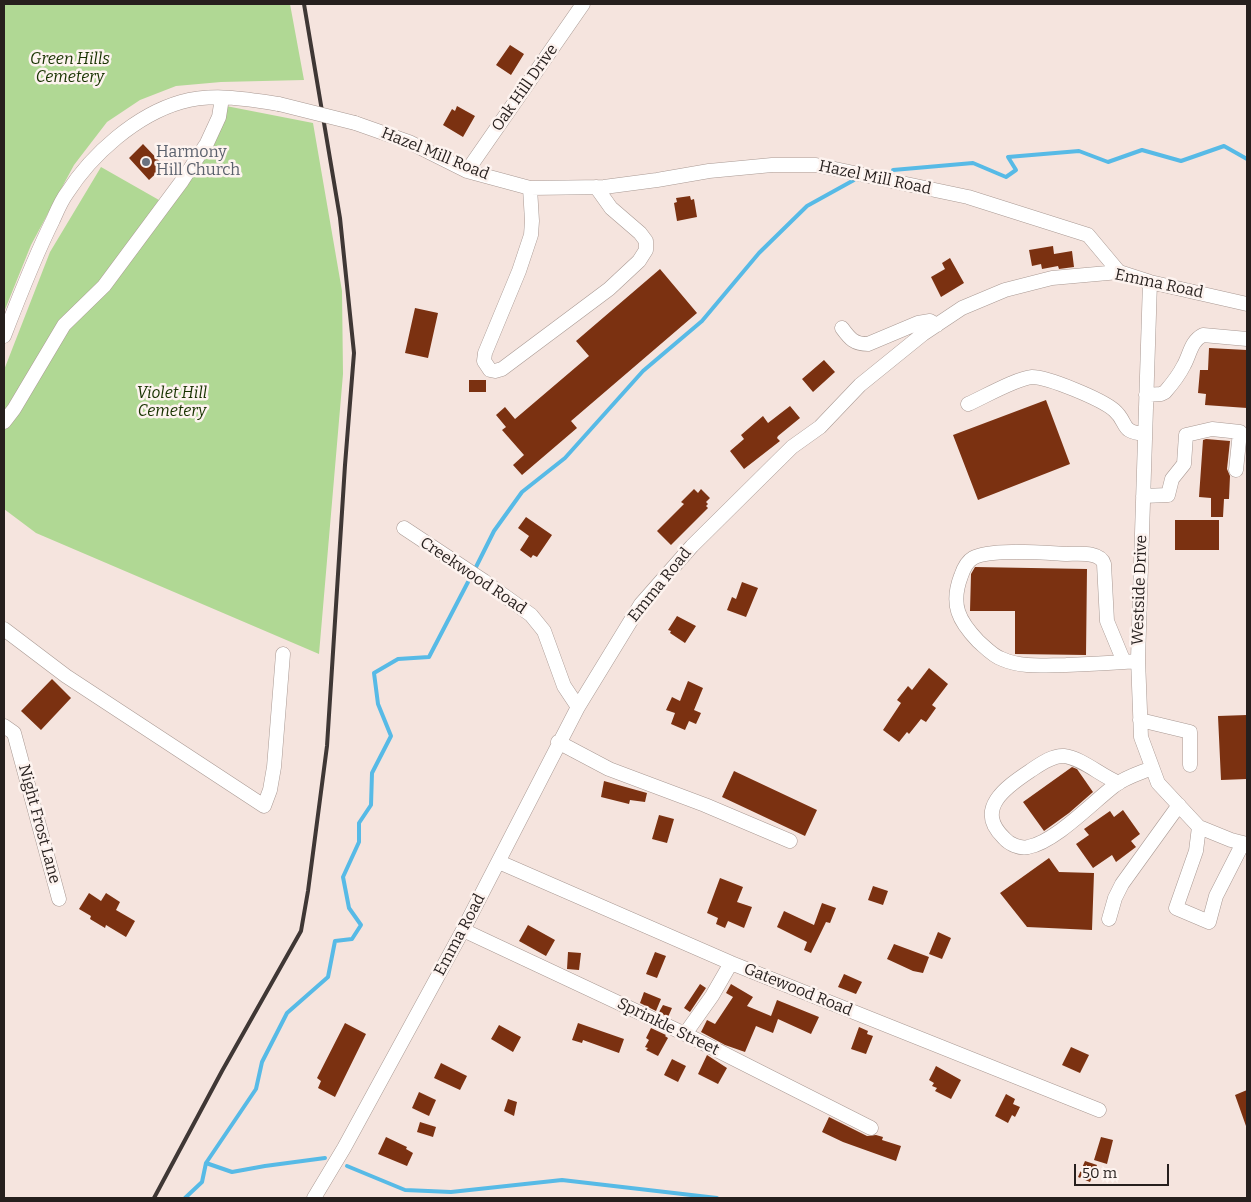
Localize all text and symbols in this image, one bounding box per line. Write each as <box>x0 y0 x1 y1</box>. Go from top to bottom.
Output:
street label: Oak Hill Drive <box>488 41 562 135</box>
park label: Green Hills Cemetery <box>30 50 110 88</box>
street label: Hazel Mill Road <box>378 124 492 184</box>
place label: Harmony Hill Church <box>156 143 240 181</box>
marker: Harmony Hill Church <box>140 156 152 168</box>
street label: Hazel Mill Road <box>817 157 933 199</box>
street label: Emma Road <box>1113 265 1205 303</box>
park label: Violet Hill Cemetery <box>137 384 207 422</box>
street label: Creekwood Road <box>416 533 530 619</box>
street label: Westside Drive <box>1128 534 1152 646</box>
street label: Emma Road <box>624 544 696 626</box>
street label: Night Frost Lane <box>14 762 64 886</box>
street label: Emma Road <box>430 891 490 979</box>
street label: Gatewood Road <box>741 959 855 1021</box>
street label: Sprinkle Street <box>614 994 722 1060</box>
scale bar <box>1076 1154 1171 1186</box>
text: 50 m <box>1082 1164 1117 1182</box>

